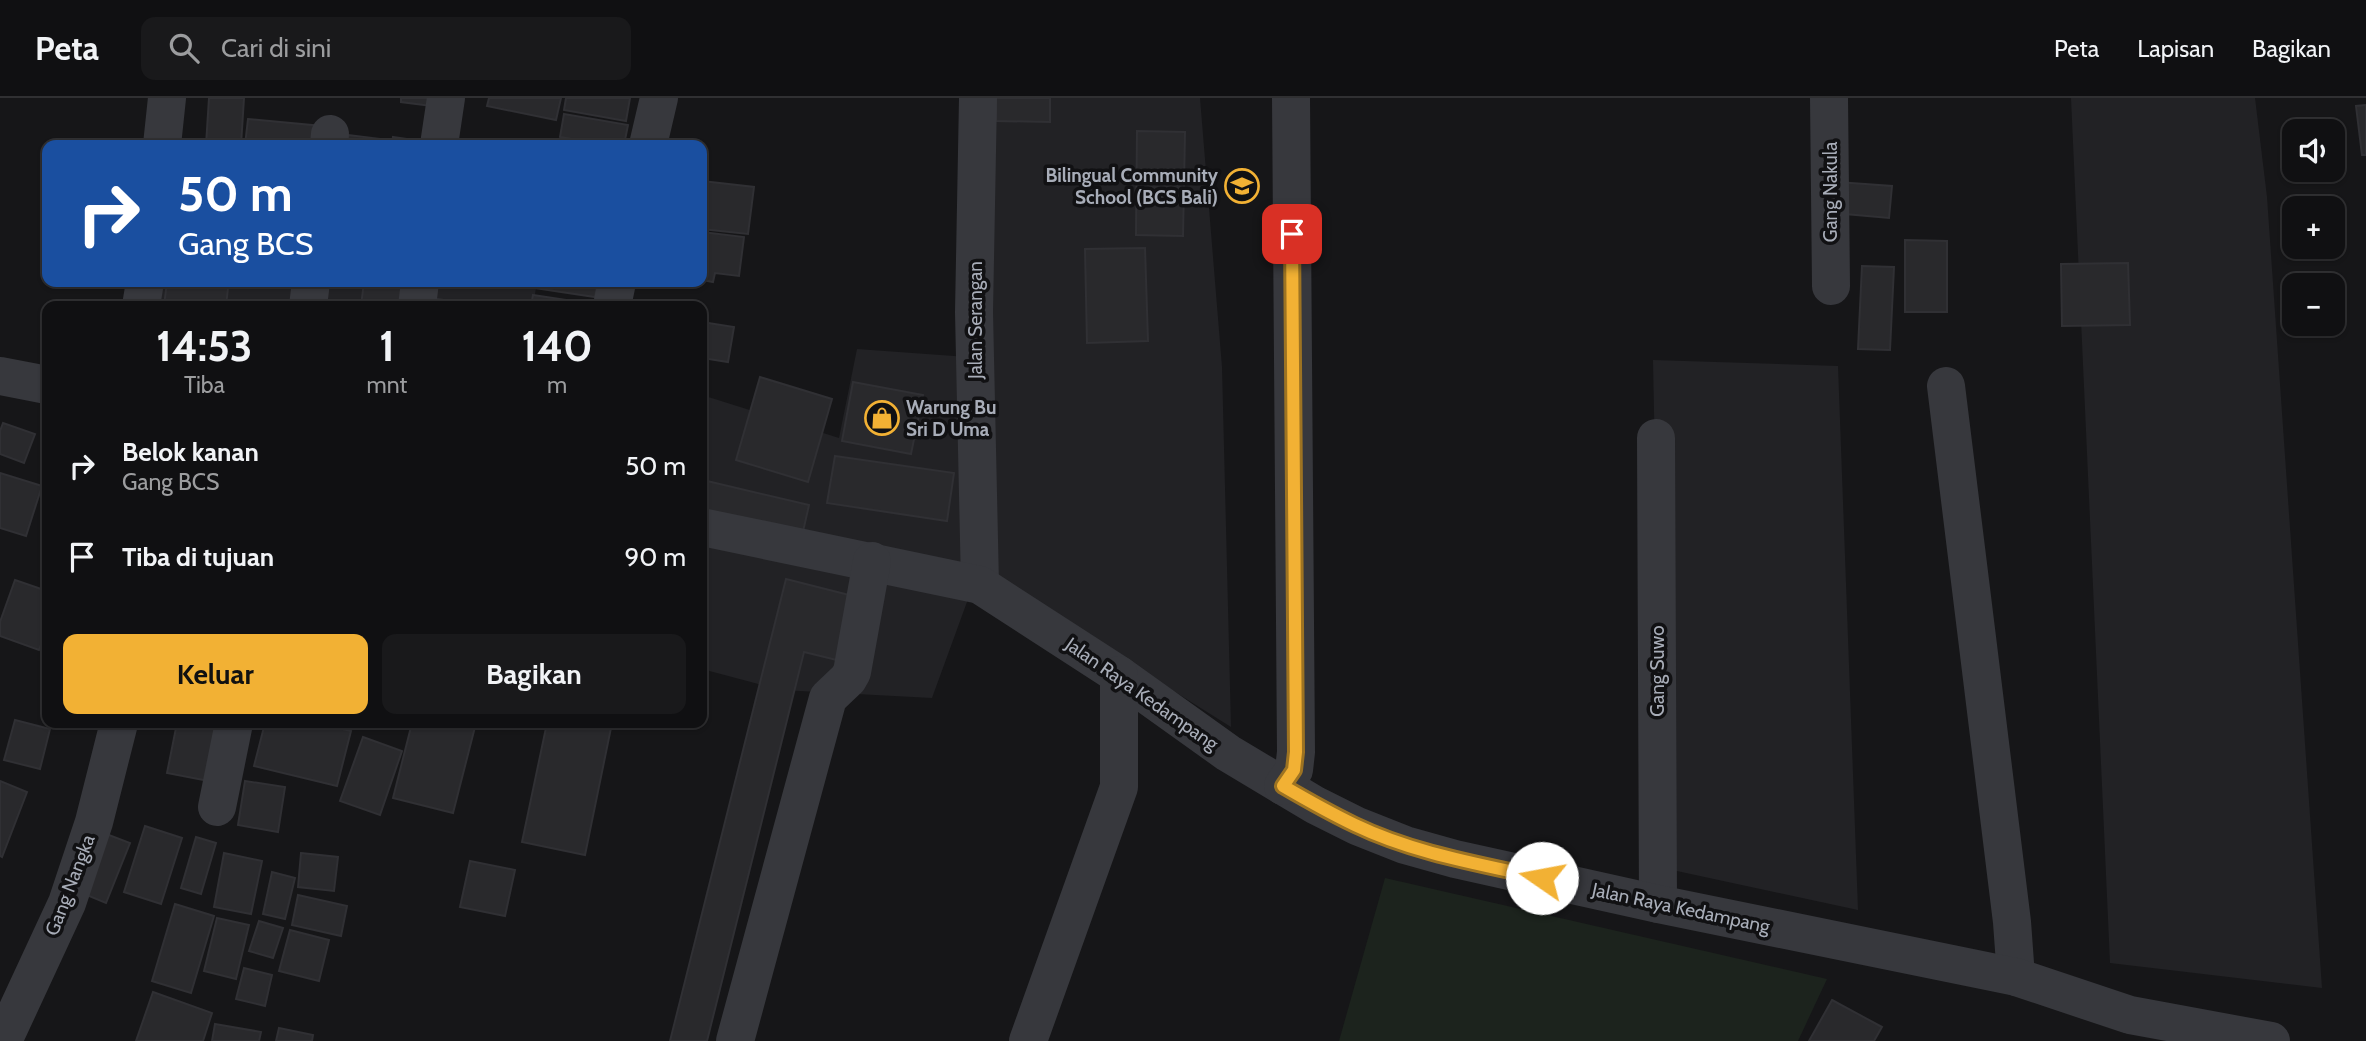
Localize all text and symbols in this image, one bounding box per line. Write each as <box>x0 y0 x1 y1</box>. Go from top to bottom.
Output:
search box <box>141 17 631 80</box>
text: Peta <box>35 28 99 68</box>
icon: search <box>165 29 203 67</box>
text: Cari di sini <box>221 32 331 64</box>
text: Peta <box>2054 34 2099 63</box>
text: Lapisan <box>2137 34 2214 63</box>
text: Bagikan <box>2252 34 2331 63</box>
map controls <box>2282 119 2345 336</box>
button: sound <box>2282 119 2345 182</box>
street label: Gang Nakula <box>1819 142 1842 242</box>
text: 50 m <box>178 164 293 223</box>
place label: Bilingual Community School (BCS Bali) <box>1045 164 1219 209</box>
school or university icon: Bilingual Community School (BCS Bali) <box>1223 167 1261 205</box>
icon: right <box>63 168 154 259</box>
button: + <box>2282 196 2345 259</box>
pin <box>1262 204 1322 264</box>
icon: arrive <box>1273 215 1311 253</box>
text: Gang BCS <box>178 224 313 263</box>
street label: Jalan Serangan <box>964 261 987 380</box>
button: − <box>2282 273 2345 336</box>
text: 14:53 <box>156 320 252 372</box>
text: 1 <box>379 320 395 372</box>
text: 140 <box>521 320 593 372</box>
text: Tiba <box>184 371 225 399</box>
text: mnt <box>367 371 407 399</box>
text: m <box>547 371 567 399</box>
place label: Warung Bu Sri D Uma <box>906 396 996 441</box>
shop icon: Warung Bu Sri D Uma <box>863 399 901 437</box>
text: Belok kanan <box>122 436 259 468</box>
icon: right <box>63 447 101 485</box>
text: 50 m <box>625 450 686 482</box>
text: Gang BCS <box>122 468 219 496</box>
icon: arrive <box>63 538 101 576</box>
text: Tiba di tujuan <box>122 541 274 573</box>
text: 90 m <box>624 541 686 573</box>
street label: Gang Suwo <box>1646 625 1669 717</box>
street label: Jalan Raya Kedampang <box>1060 632 1223 756</box>
button: Keluar <box>63 634 368 714</box>
button: Bagikan <box>382 634 686 714</box>
street label: Gang Nangka <box>40 831 100 939</box>
position arrow <box>1505 841 1579 915</box>
street label: Jalan Raya Kedampang <box>1589 878 1773 938</box>

